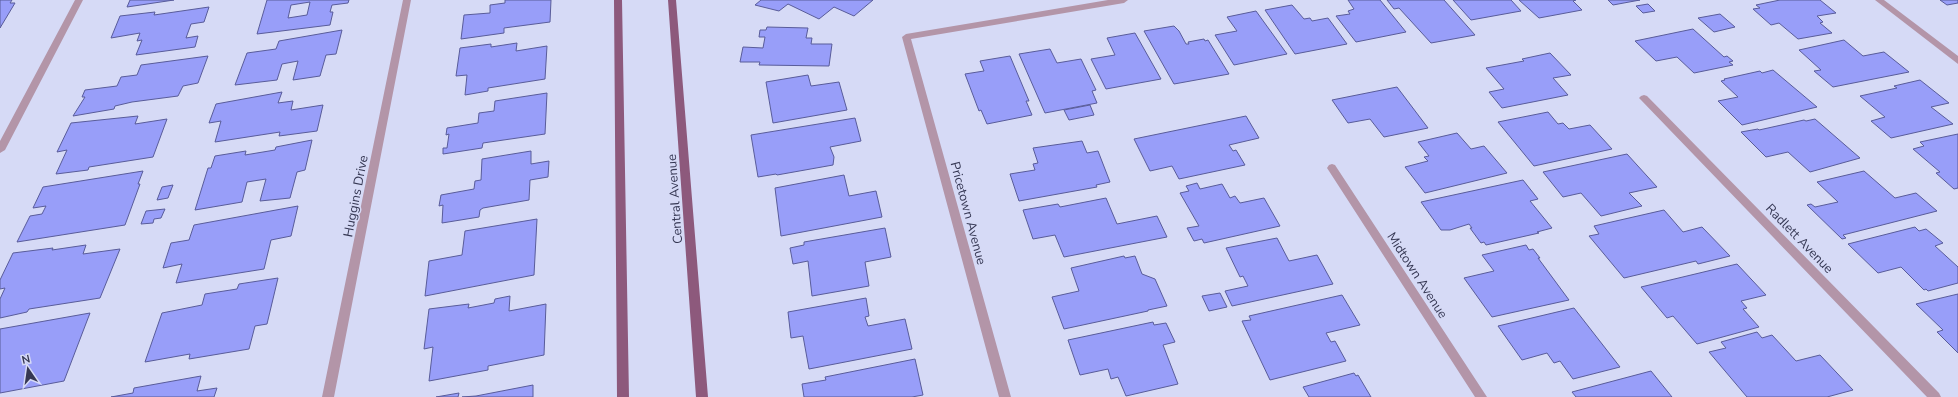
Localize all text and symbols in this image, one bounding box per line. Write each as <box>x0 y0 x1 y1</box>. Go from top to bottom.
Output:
street label: Central Avenue <box>663 153 687 244</box>
street label: Huggins Drive <box>339 154 373 239</box>
street label: Pricetown Avenue <box>946 160 990 267</box>
street label: Radlett Avenue <box>1761 200 1837 277</box>
street label: Midtown Avenue <box>1383 229 1452 322</box>
north arrow <box>8 349 48 389</box>
text: N <box>20 352 32 368</box>

